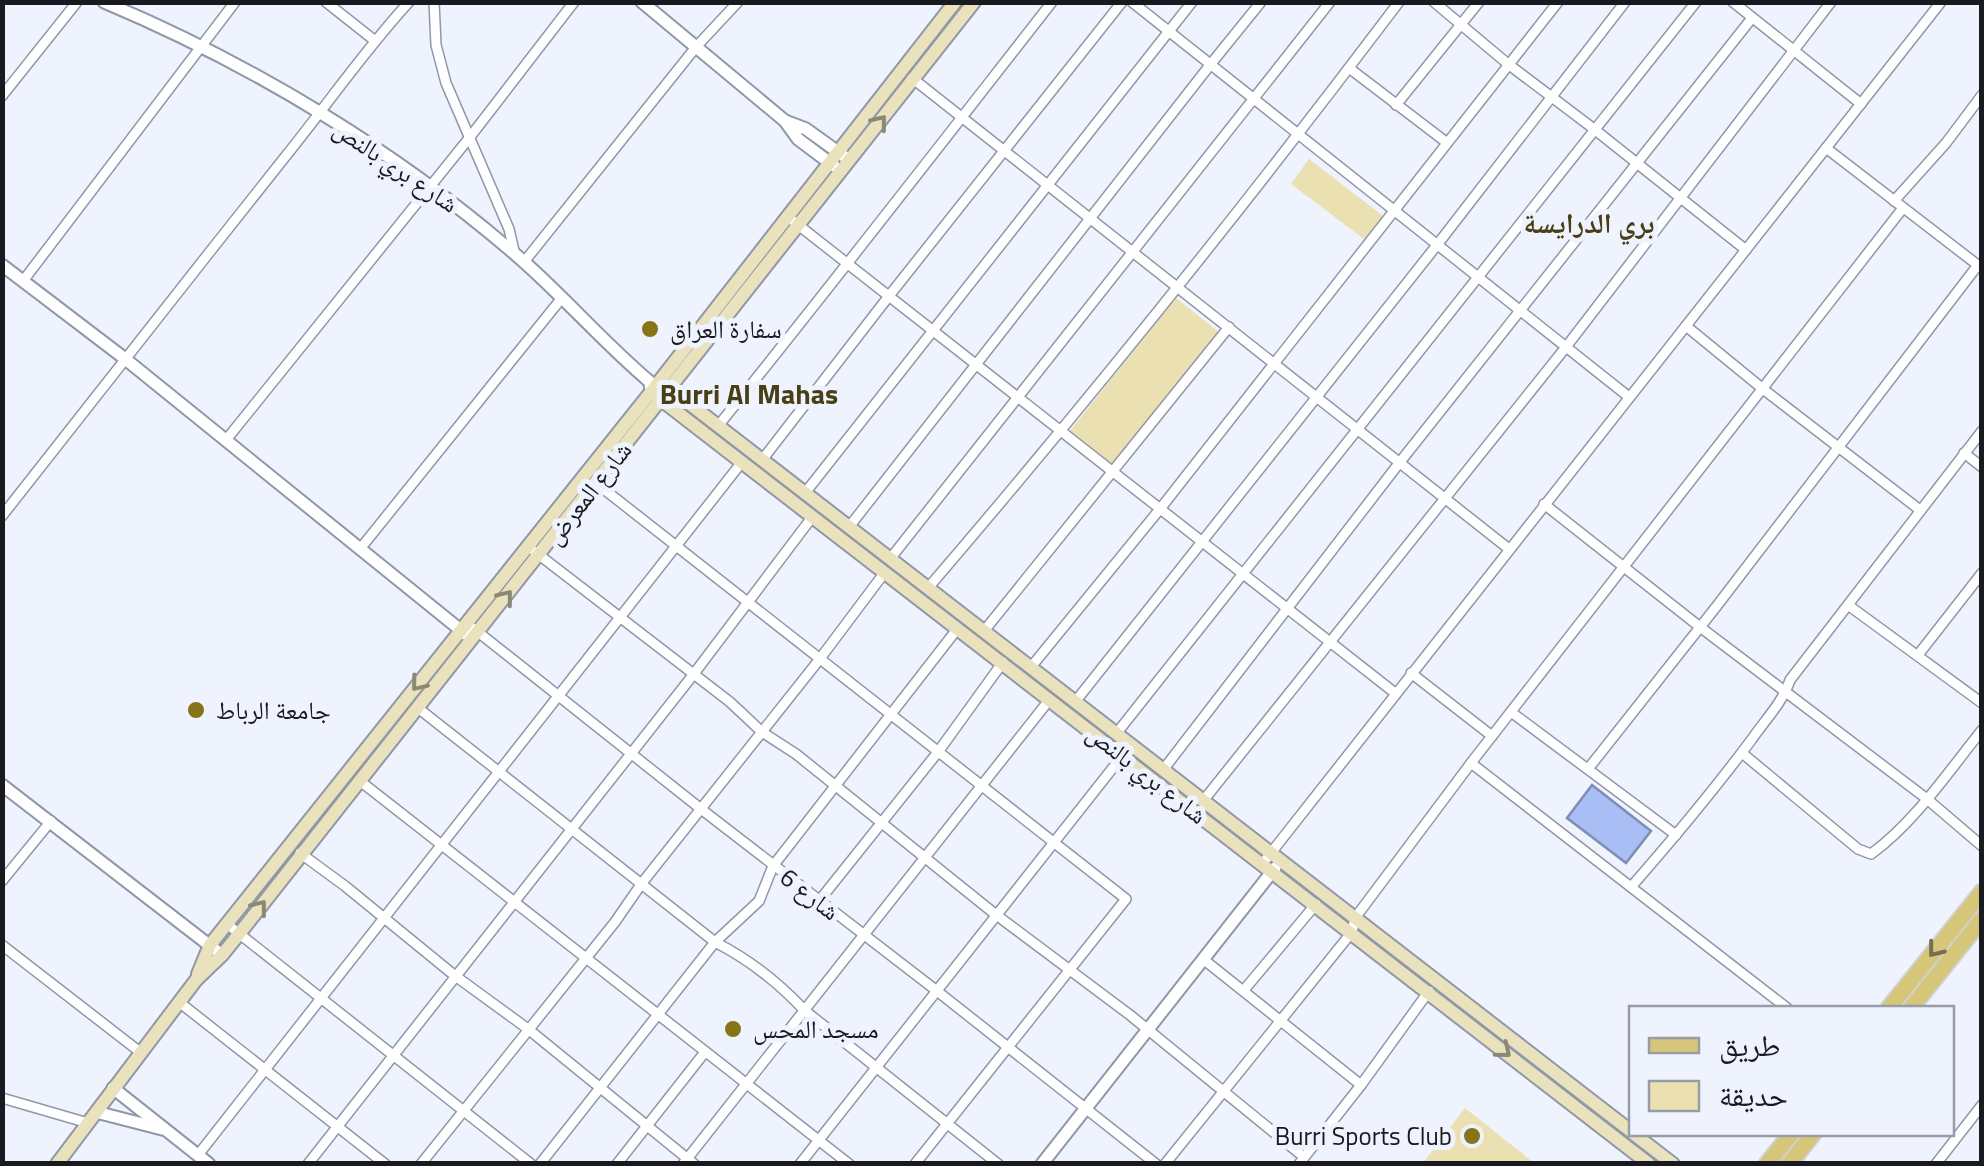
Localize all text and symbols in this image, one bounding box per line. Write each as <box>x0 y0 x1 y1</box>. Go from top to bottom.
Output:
street label: شارع بري بالنص <box>325 110 466 223</box>
one-way arrow <box>868 115 886 133</box>
district label: بري الدرايسة <box>1523 201 1655 246</box>
place label: سفارة العراق <box>670 310 782 348</box>
marker: سفارة العراق <box>639 318 661 340</box>
district label: Burri Al Mahas <box>660 372 838 415</box>
street label: شارع المعرض <box>535 433 641 553</box>
one-way arrow <box>494 590 511 608</box>
one-way arrow <box>412 673 430 691</box>
place label: جامعة الرباط <box>216 691 331 729</box>
marker: جامعة الرباط <box>185 699 207 721</box>
street label: شارع بري بالنص <box>1078 715 1216 834</box>
street label: شارع 6 <box>772 858 848 930</box>
one-way arrow <box>249 900 266 918</box>
one-way arrow <box>1930 939 1947 957</box>
legend <box>1629 1006 1954 1136</box>
place label: مسجد المحس <box>753 1010 879 1048</box>
marker: مسجد المحس <box>722 1018 744 1040</box>
text: طريق <box>1719 1022 1780 1068</box>
one-way arrow <box>1492 1039 1510 1057</box>
text: حديقة <box>1719 1072 1788 1118</box>
place label: Burri Sports Club <box>1275 1117 1452 1155</box>
marker: Burri Sports Club <box>1461 1125 1483 1147</box>

